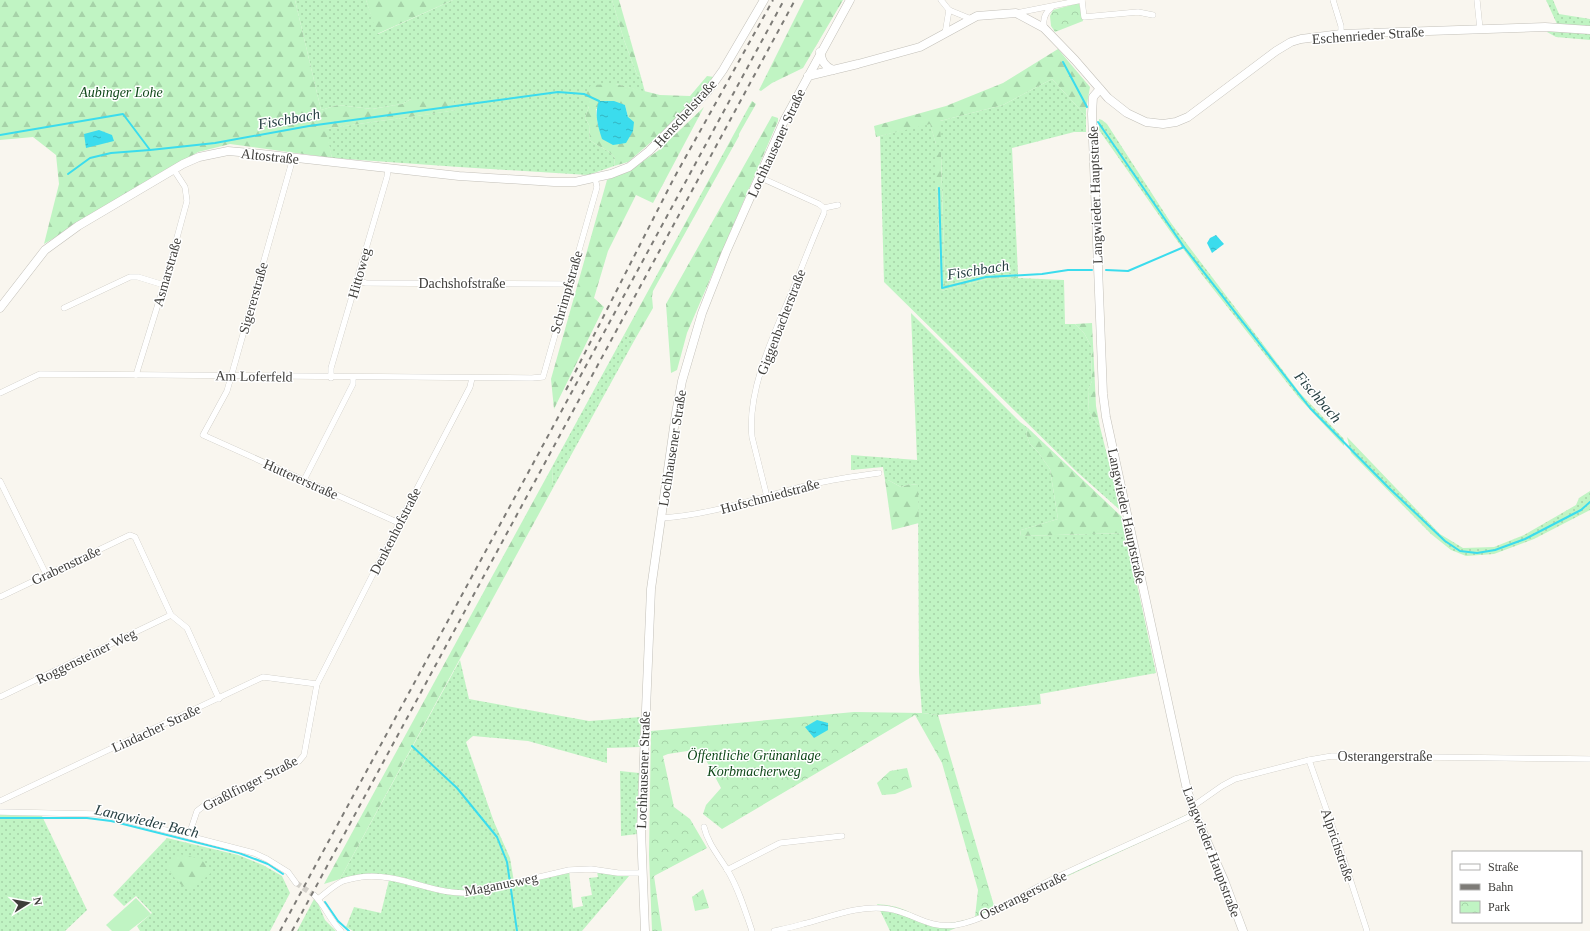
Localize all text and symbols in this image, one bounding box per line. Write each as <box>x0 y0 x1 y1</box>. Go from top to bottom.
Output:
street label: Eschenrieder Straße <box>1311 24 1425 47</box>
street label: Henschelstraße <box>651 77 720 150</box>
park label: Aubinger Lohe <box>78 85 163 100</box>
street label: Lochhausener Straße <box>745 87 808 200</box>
water label: Fischbach <box>256 106 321 132</box>
street label: Langwieder Hauptstraße <box>1086 126 1105 264</box>
street label: Altostraße <box>240 146 300 167</box>
street label: Asmarstraße <box>151 236 184 308</box>
street label: Hittoweg <box>345 246 374 300</box>
street label: Schrimpfstraße <box>547 249 585 335</box>
water label: Fischbach <box>945 257 1010 283</box>
street label: Sigererstraße <box>236 261 271 336</box>
street label: Giggenbacherstraße <box>754 267 809 377</box>
street label: Dachshofstraße <box>418 276 506 291</box>
water label: Fischbach <box>1291 367 1345 426</box>
street label: Am Loferfeld <box>215 368 293 385</box>
street label: Lochhausener Straße <box>656 389 689 507</box>
street label: Langwieder Hauptstraße <box>1105 447 1148 585</box>
street label: Huttererstraße <box>261 456 340 503</box>
street label: Hufschmiedstraße <box>719 476 821 517</box>
street label: Denkenhofstraße <box>367 485 424 577</box>
street label: Grabenstraße <box>29 543 103 588</box>
street label: Roggensteiner Weg <box>34 626 139 687</box>
street label: Lindacher Straße <box>110 701 203 756</box>
street label: Lochhausener Straße <box>634 711 653 829</box>
park label: Öffentliche Grünanlage Korbmacherweg <box>687 747 821 779</box>
street label: Osterangerstraße <box>1338 749 1432 764</box>
street label: Graßlfinger Straße <box>200 753 300 814</box>
street label: Langwieder Hauptstraße <box>1180 785 1243 919</box>
water label: Langwieder Bach <box>92 801 201 841</box>
street label: Alprichstraße <box>1318 807 1357 884</box>
legend <box>1452 851 1582 923</box>
text: Straße <box>1488 860 1519 874</box>
street label: Osterangerstraße <box>977 868 1069 923</box>
street label: Maganusweg <box>463 870 539 899</box>
text: Bahn <box>1488 880 1513 894</box>
north arrow <box>8 883 48 923</box>
text: N <box>31 896 44 906</box>
text: Park <box>1488 900 1510 914</box>

